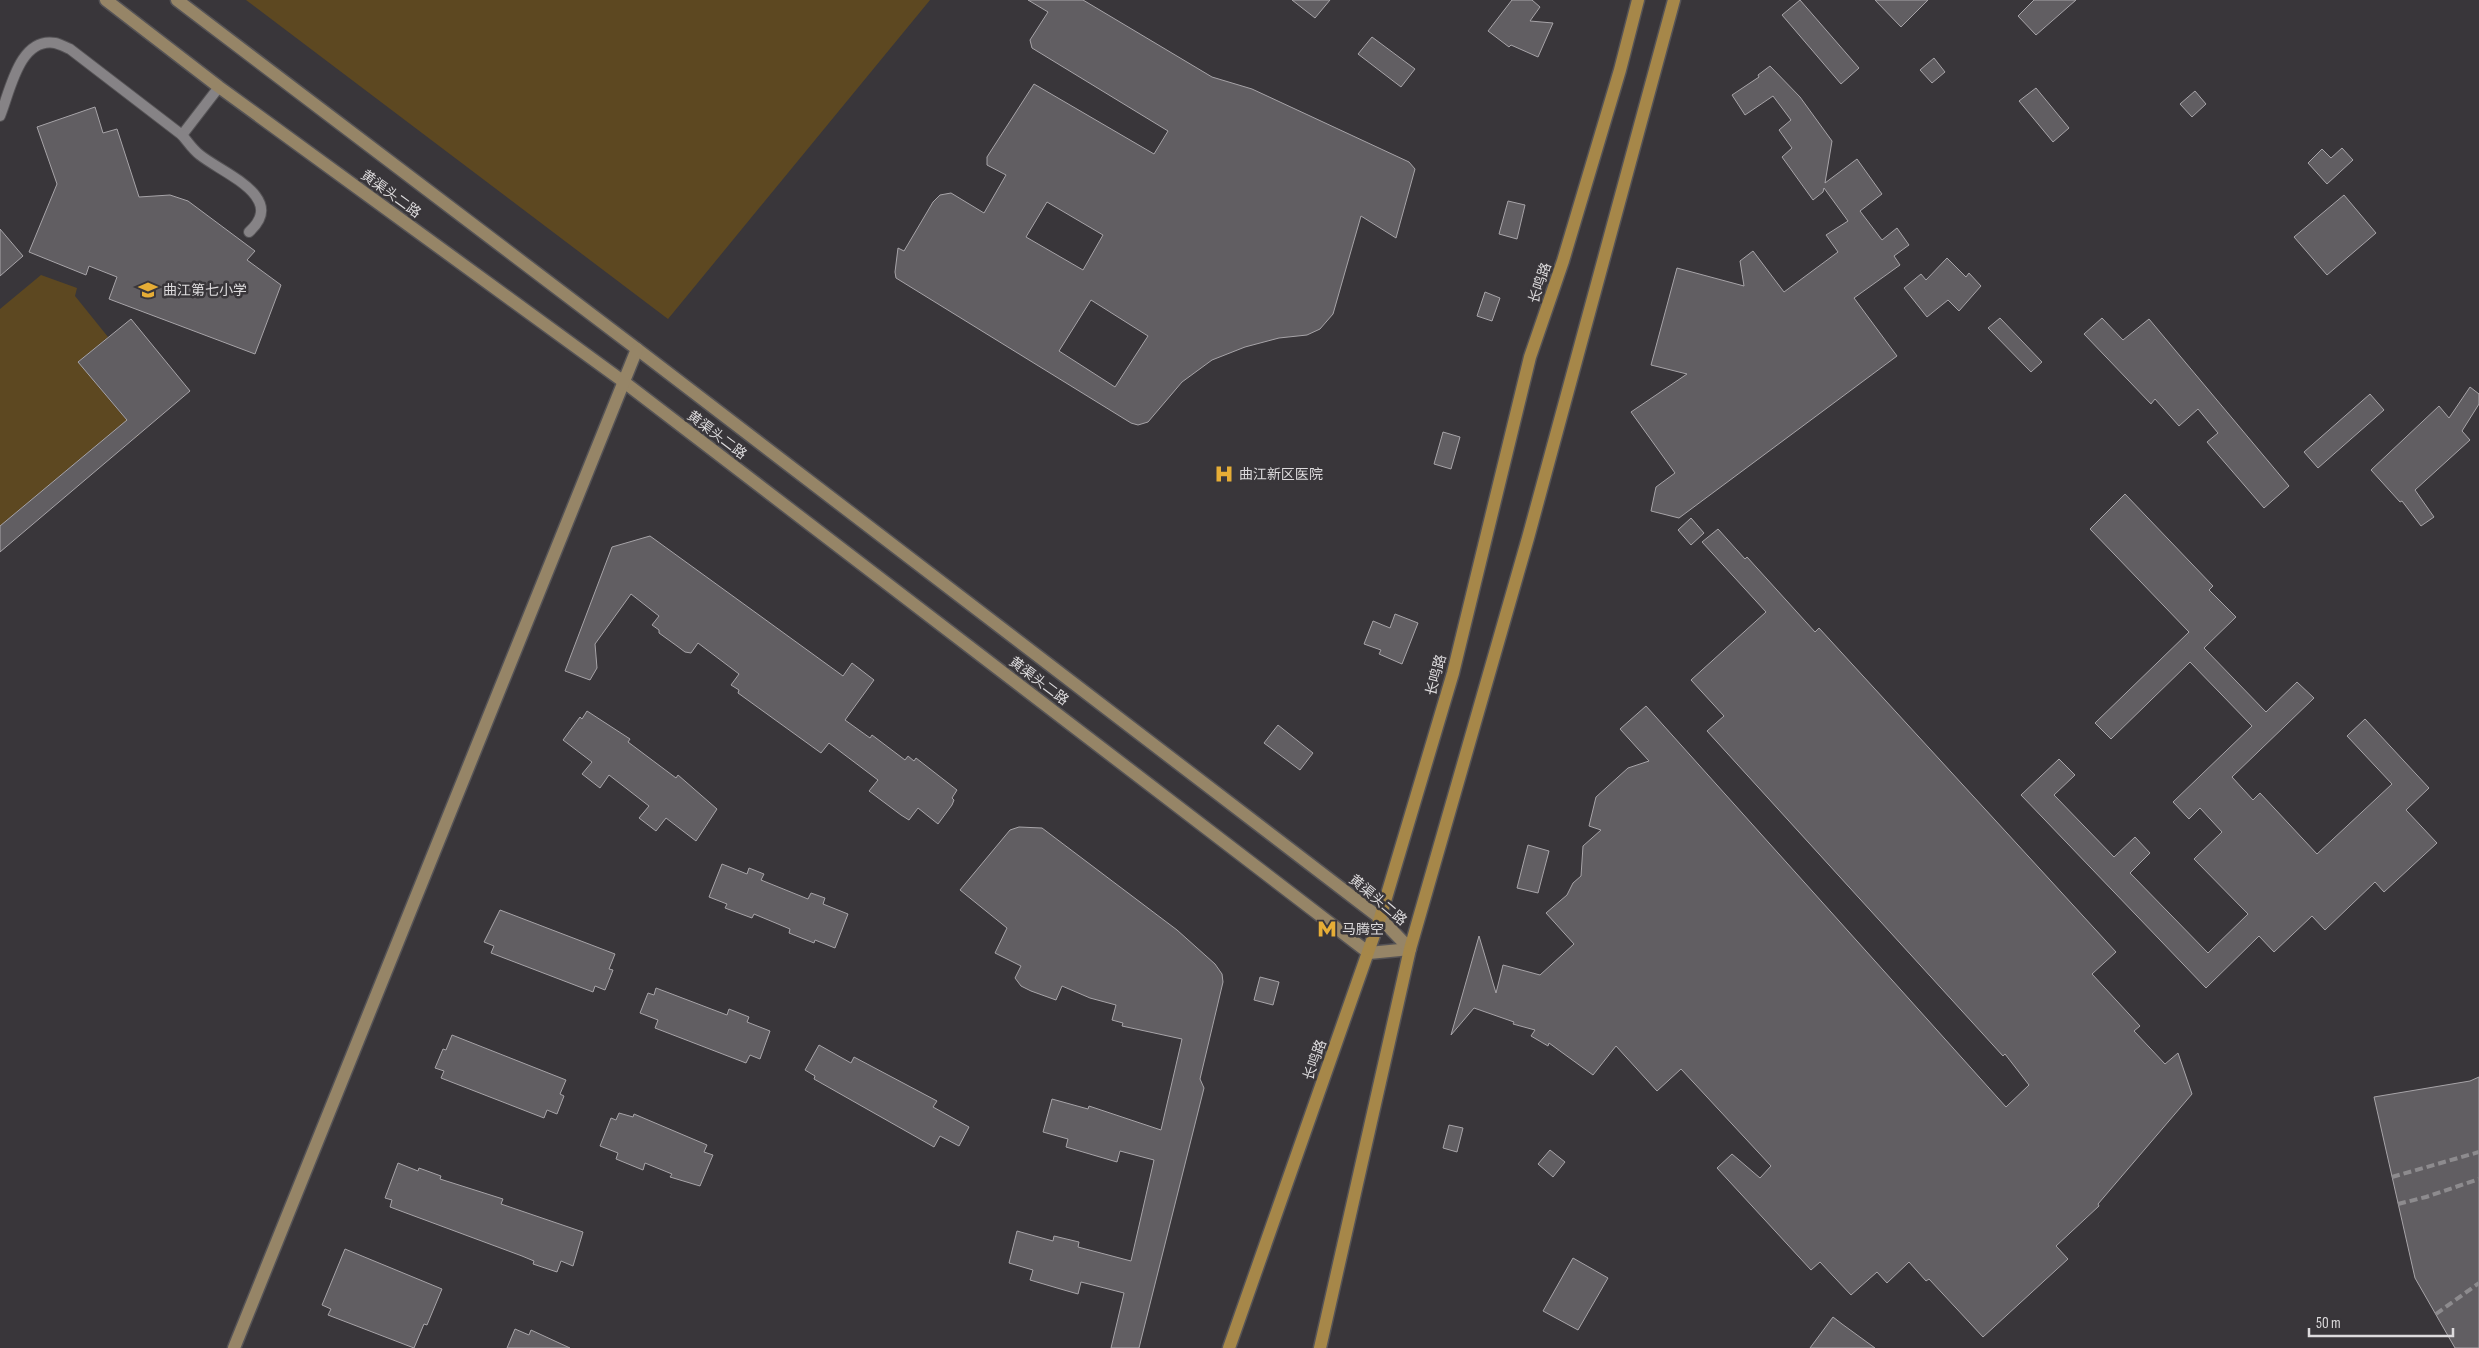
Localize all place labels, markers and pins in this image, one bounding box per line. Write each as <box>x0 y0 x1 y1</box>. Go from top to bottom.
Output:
school or university icon: 曲江第七小学 <box>137 279 159 301</box>
place label: 曲江第七小学 <box>163 282 247 299</box>
hospital icon: 曲江新区医院 <box>1213 463 1235 485</box>
place label: 曲江新区医院 <box>1239 466 1323 483</box>
metro station icon: 马腾空 <box>1316 918 1338 940</box>
place label: 马腾空 <box>1342 921 1384 938</box>

